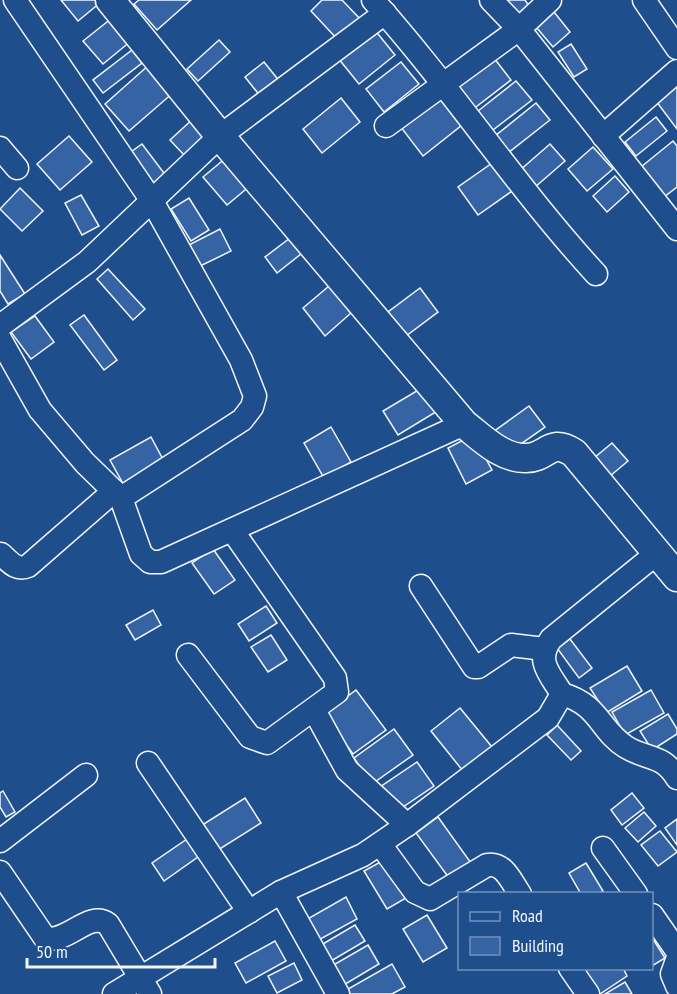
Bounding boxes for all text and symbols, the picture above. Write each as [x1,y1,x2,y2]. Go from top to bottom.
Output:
legend [458,892,653,970]
text: Road [512,904,543,927]
scale bar [27,931,214,969]
text: Building [512,934,564,957]
text: 50 m [36,940,68,963]

